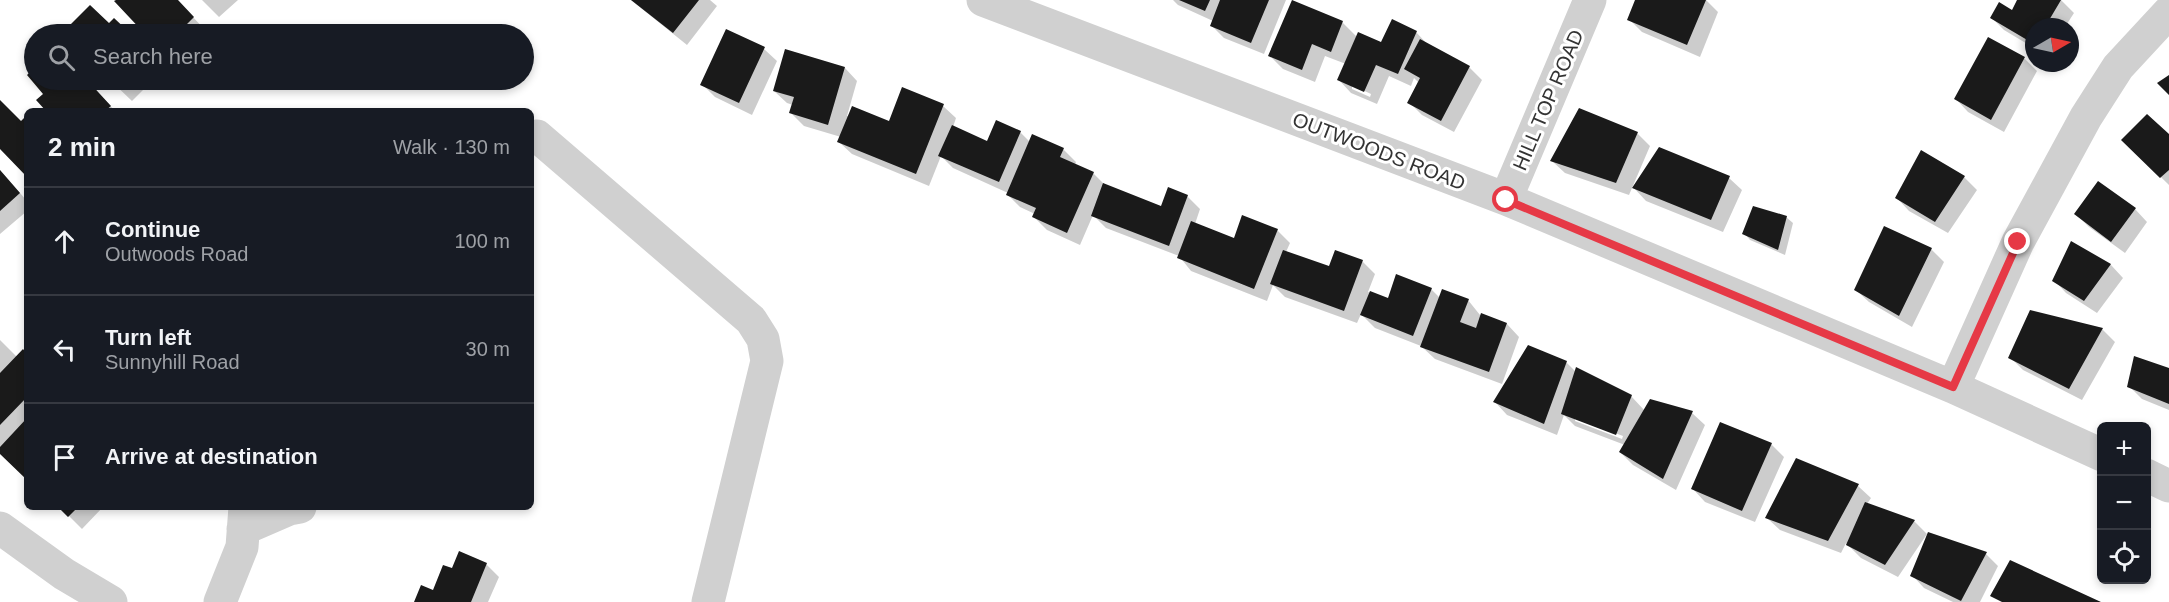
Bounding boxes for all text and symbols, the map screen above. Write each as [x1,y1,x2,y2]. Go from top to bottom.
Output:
north arrow [2025,18,2079,72]
search box [24,24,534,90]
street label: HILL TOP ROAD [1508,26,1588,174]
icon: search [45,41,78,74]
text: Search here [93,44,213,69]
street label: OUTWOODS ROAD [1289,108,1469,194]
text: 2 min [48,132,116,162]
text: Walk · 130 m [393,136,510,158]
route start [1492,186,1518,212]
text: Continue [105,217,200,242]
icon: ahead [48,225,81,258]
route end [2004,228,2030,254]
text: 100 m [454,230,510,252]
text: Outwoods Road [105,243,248,265]
text: Turn left [105,325,191,350]
icon: left [48,333,81,366]
text: 30 m [466,338,510,360]
text: Sunnyhill Road [105,351,240,373]
map controls [2097,422,2151,584]
button: + [2097,422,2151,476]
icon: arrive [48,441,81,474]
text: Arrive at destination [105,444,318,469]
button: − [2097,476,2151,530]
button: locate [2097,530,2151,584]

